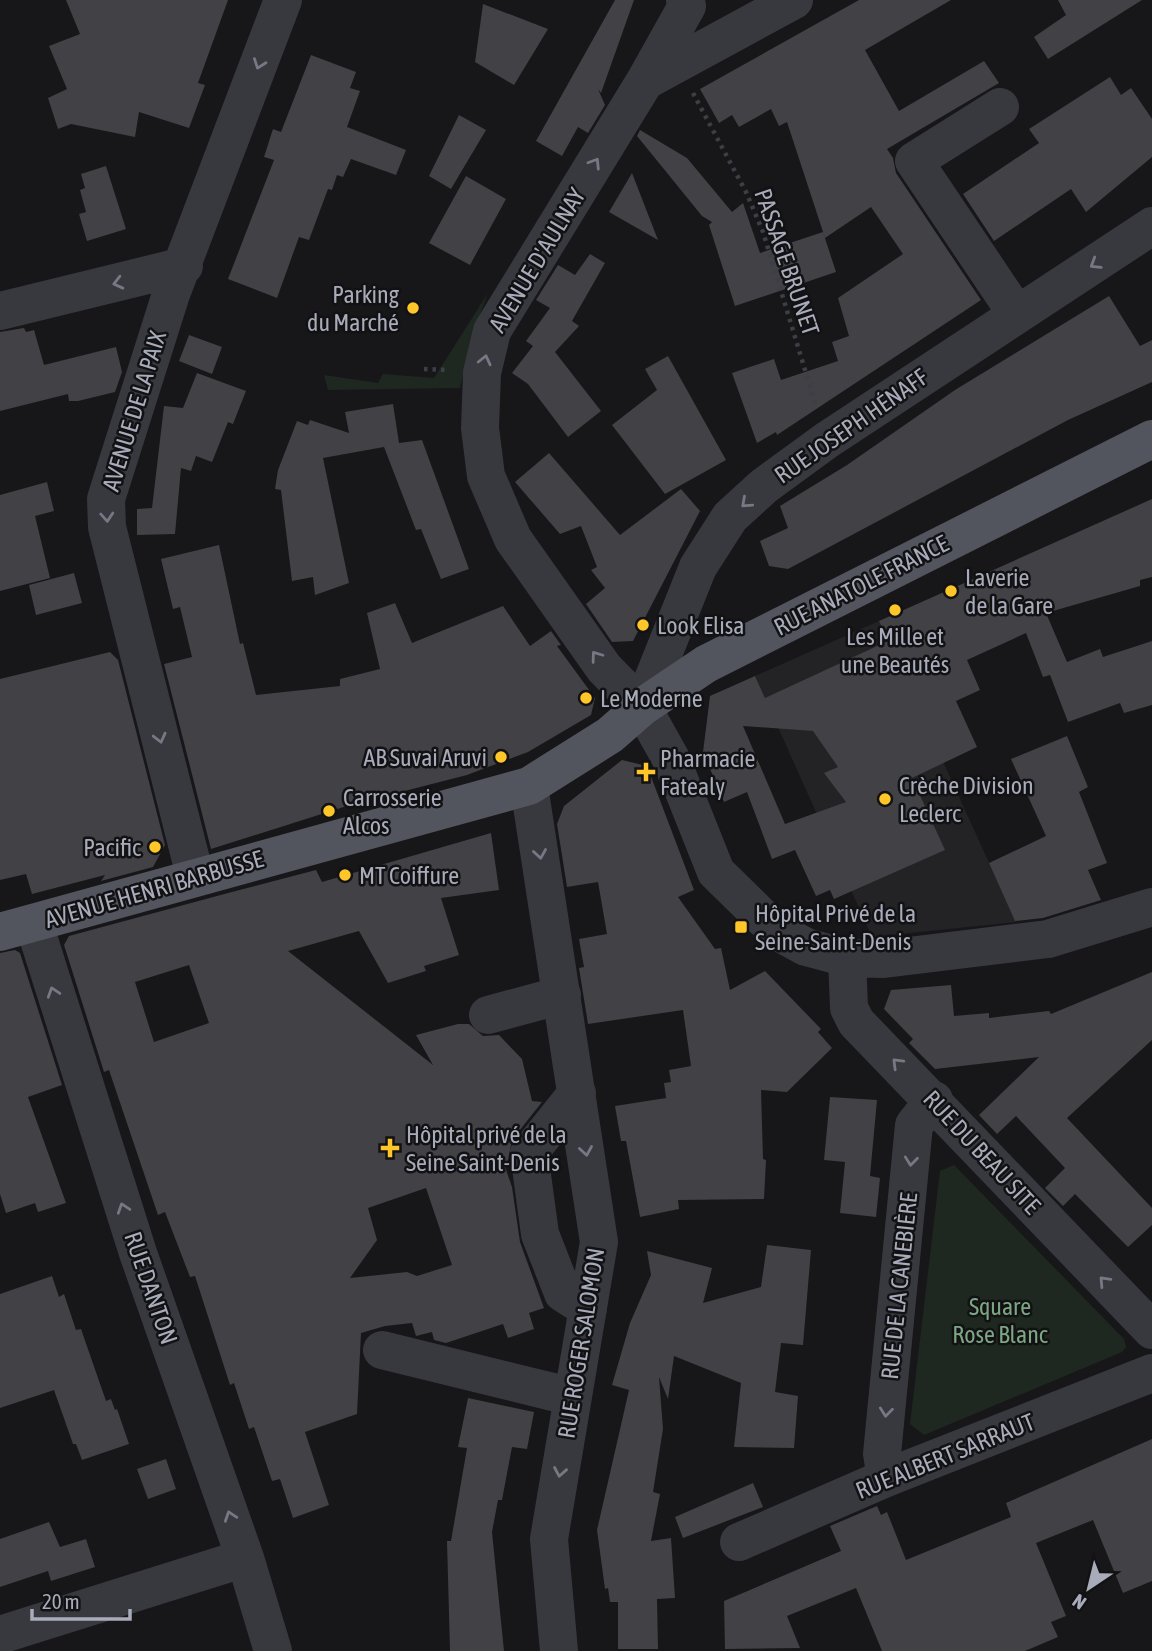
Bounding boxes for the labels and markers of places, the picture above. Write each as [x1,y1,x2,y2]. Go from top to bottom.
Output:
place label: Parking du Marché [307,281,400,336]
marker: Parking du Marché [405,300,421,316]
place label: Laverie de la Gare [965,564,1053,619]
marker: Laverie de la Gare [943,583,959,599]
marker: Les Mille et une Beautés [887,602,903,618]
place label: Look Elisa [657,612,744,639]
marker: Look Elisa [635,617,651,633]
place label: Les Mille et une Beautés [841,623,949,678]
place label: Le Moderne [600,685,703,712]
marker: Le Moderne [578,690,594,706]
place label: AB Suvai Aruvi [363,744,487,771]
place label: Pharmacie Fatealy [660,745,755,800]
marker: AB Suvai Aruvi [493,749,509,765]
marker: Pharmacie Fatealy [638,764,654,780]
place label: Crèche Division Leclerc [899,772,1034,827]
place label: Carrosserie Alcos [343,784,442,839]
marker: Crèche Division Leclerc [877,791,893,807]
marker: Carrosserie Alcos [321,803,337,819]
place label: Pacific [83,834,141,861]
marker: Pacific [147,839,163,855]
place label: MT Coiffure [359,862,459,889]
marker: MT Coiffure [337,867,353,883]
place label: Hôpital Privé de la Seine-Saint-Denis [755,900,916,955]
marker: Hôpital Privé de la Seine-Saint-Denis [733,919,749,935]
place label: Hôpital privé de la Seine Saint-Denis [406,1121,567,1176]
marker: Hôpital privé de la Seine Saint-Denis [380,1138,400,1158]

